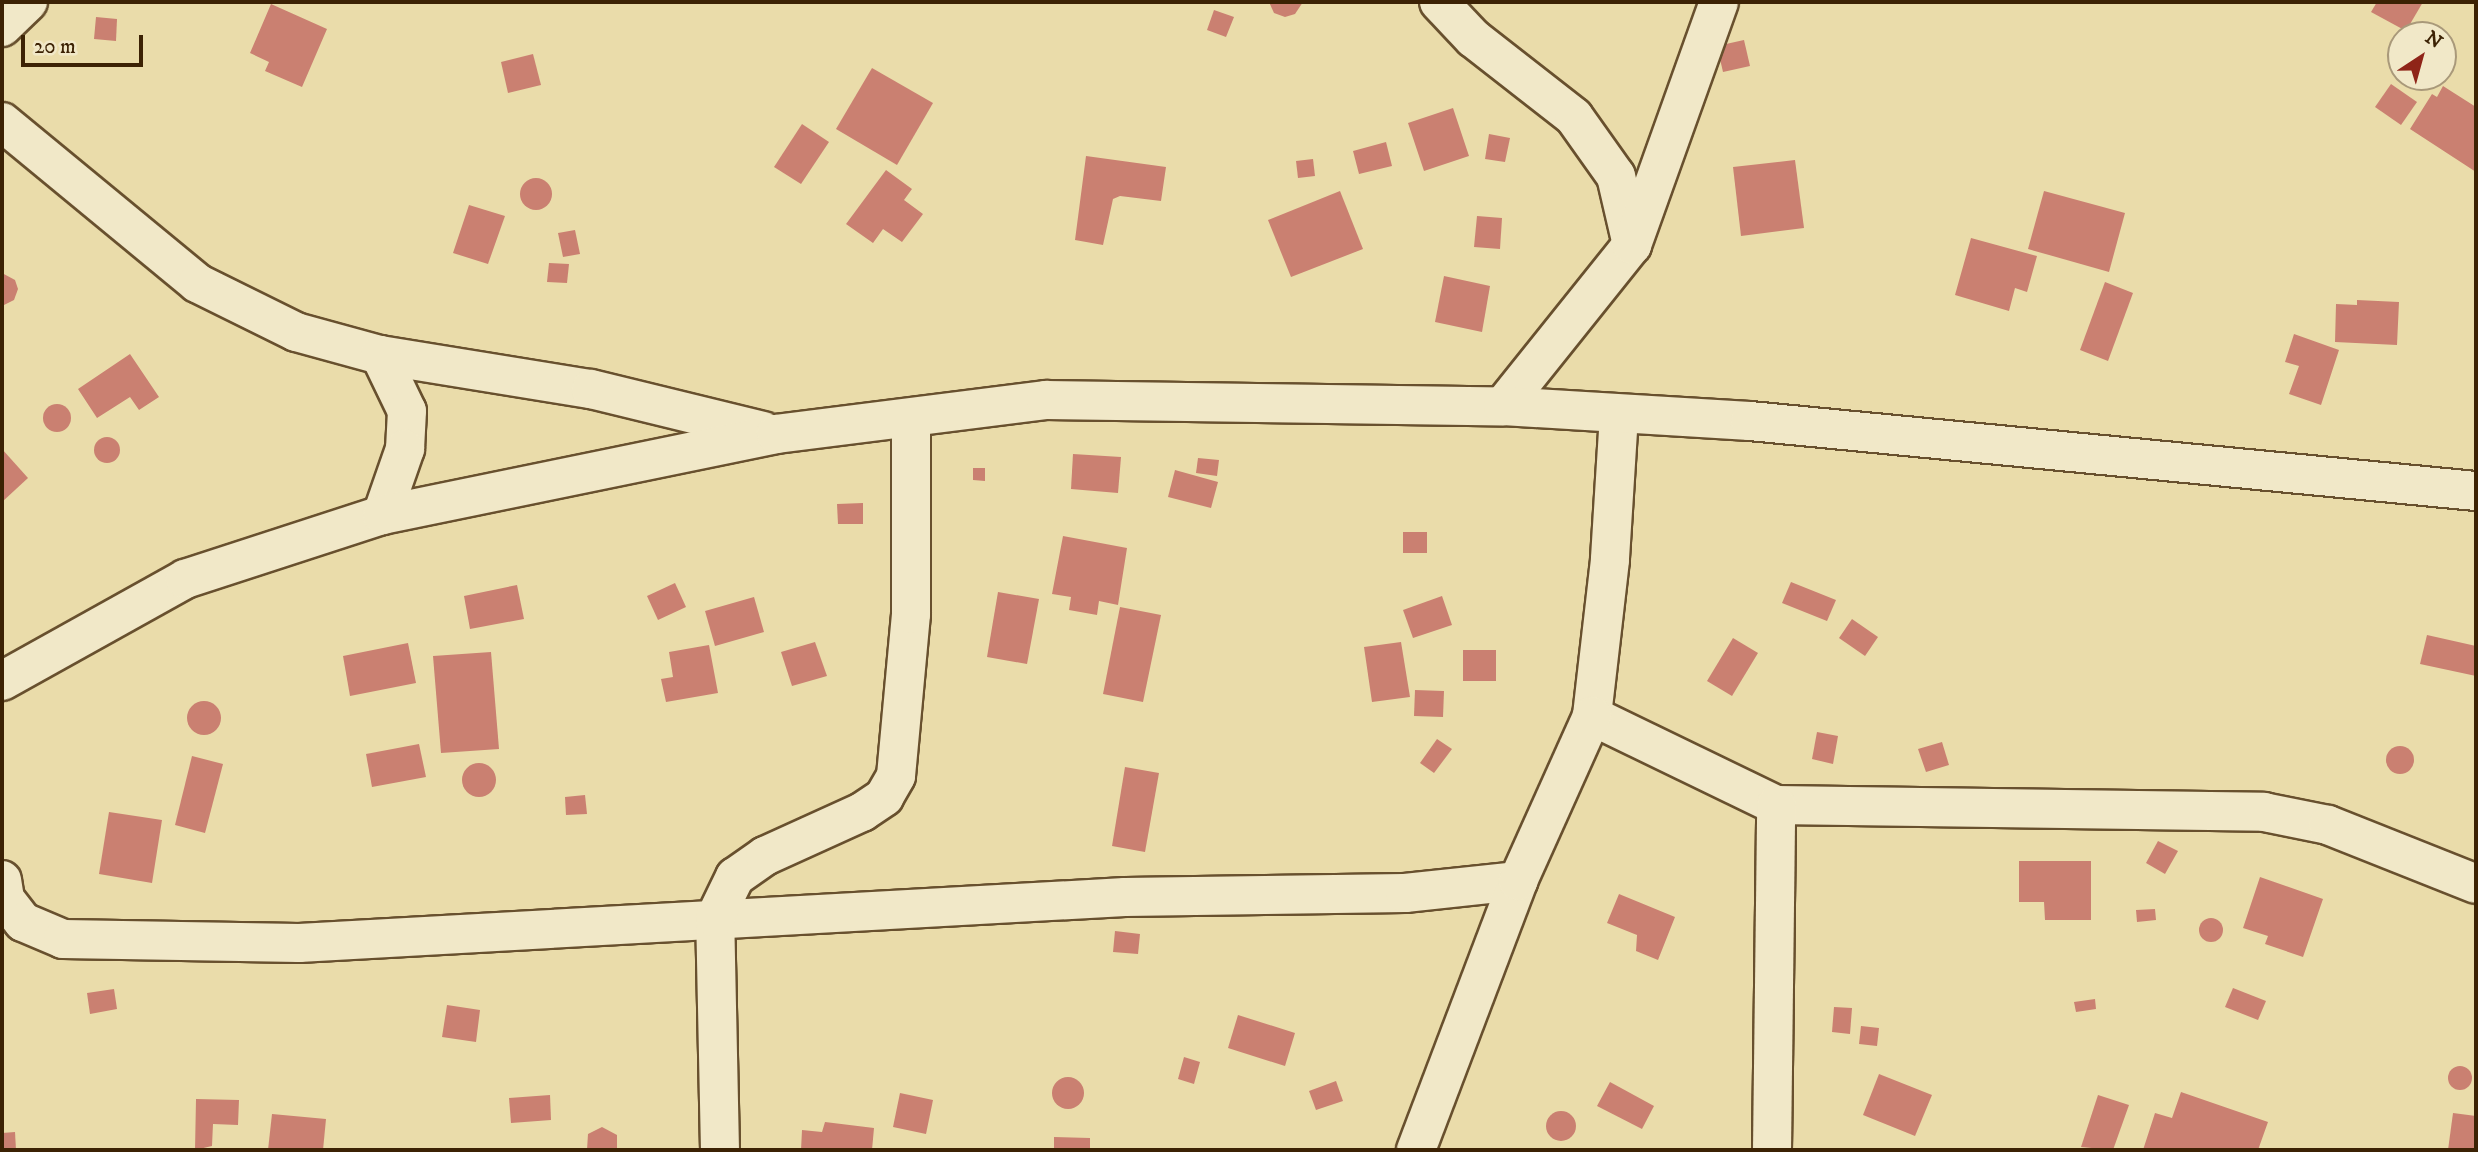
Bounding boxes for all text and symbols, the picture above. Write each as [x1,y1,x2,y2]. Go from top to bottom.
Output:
scale bar [24,21,147,65]
north arrow [2387,21,2457,91]
text: N [2420,26,2447,54]
text: 20 m [34,34,76,60]

